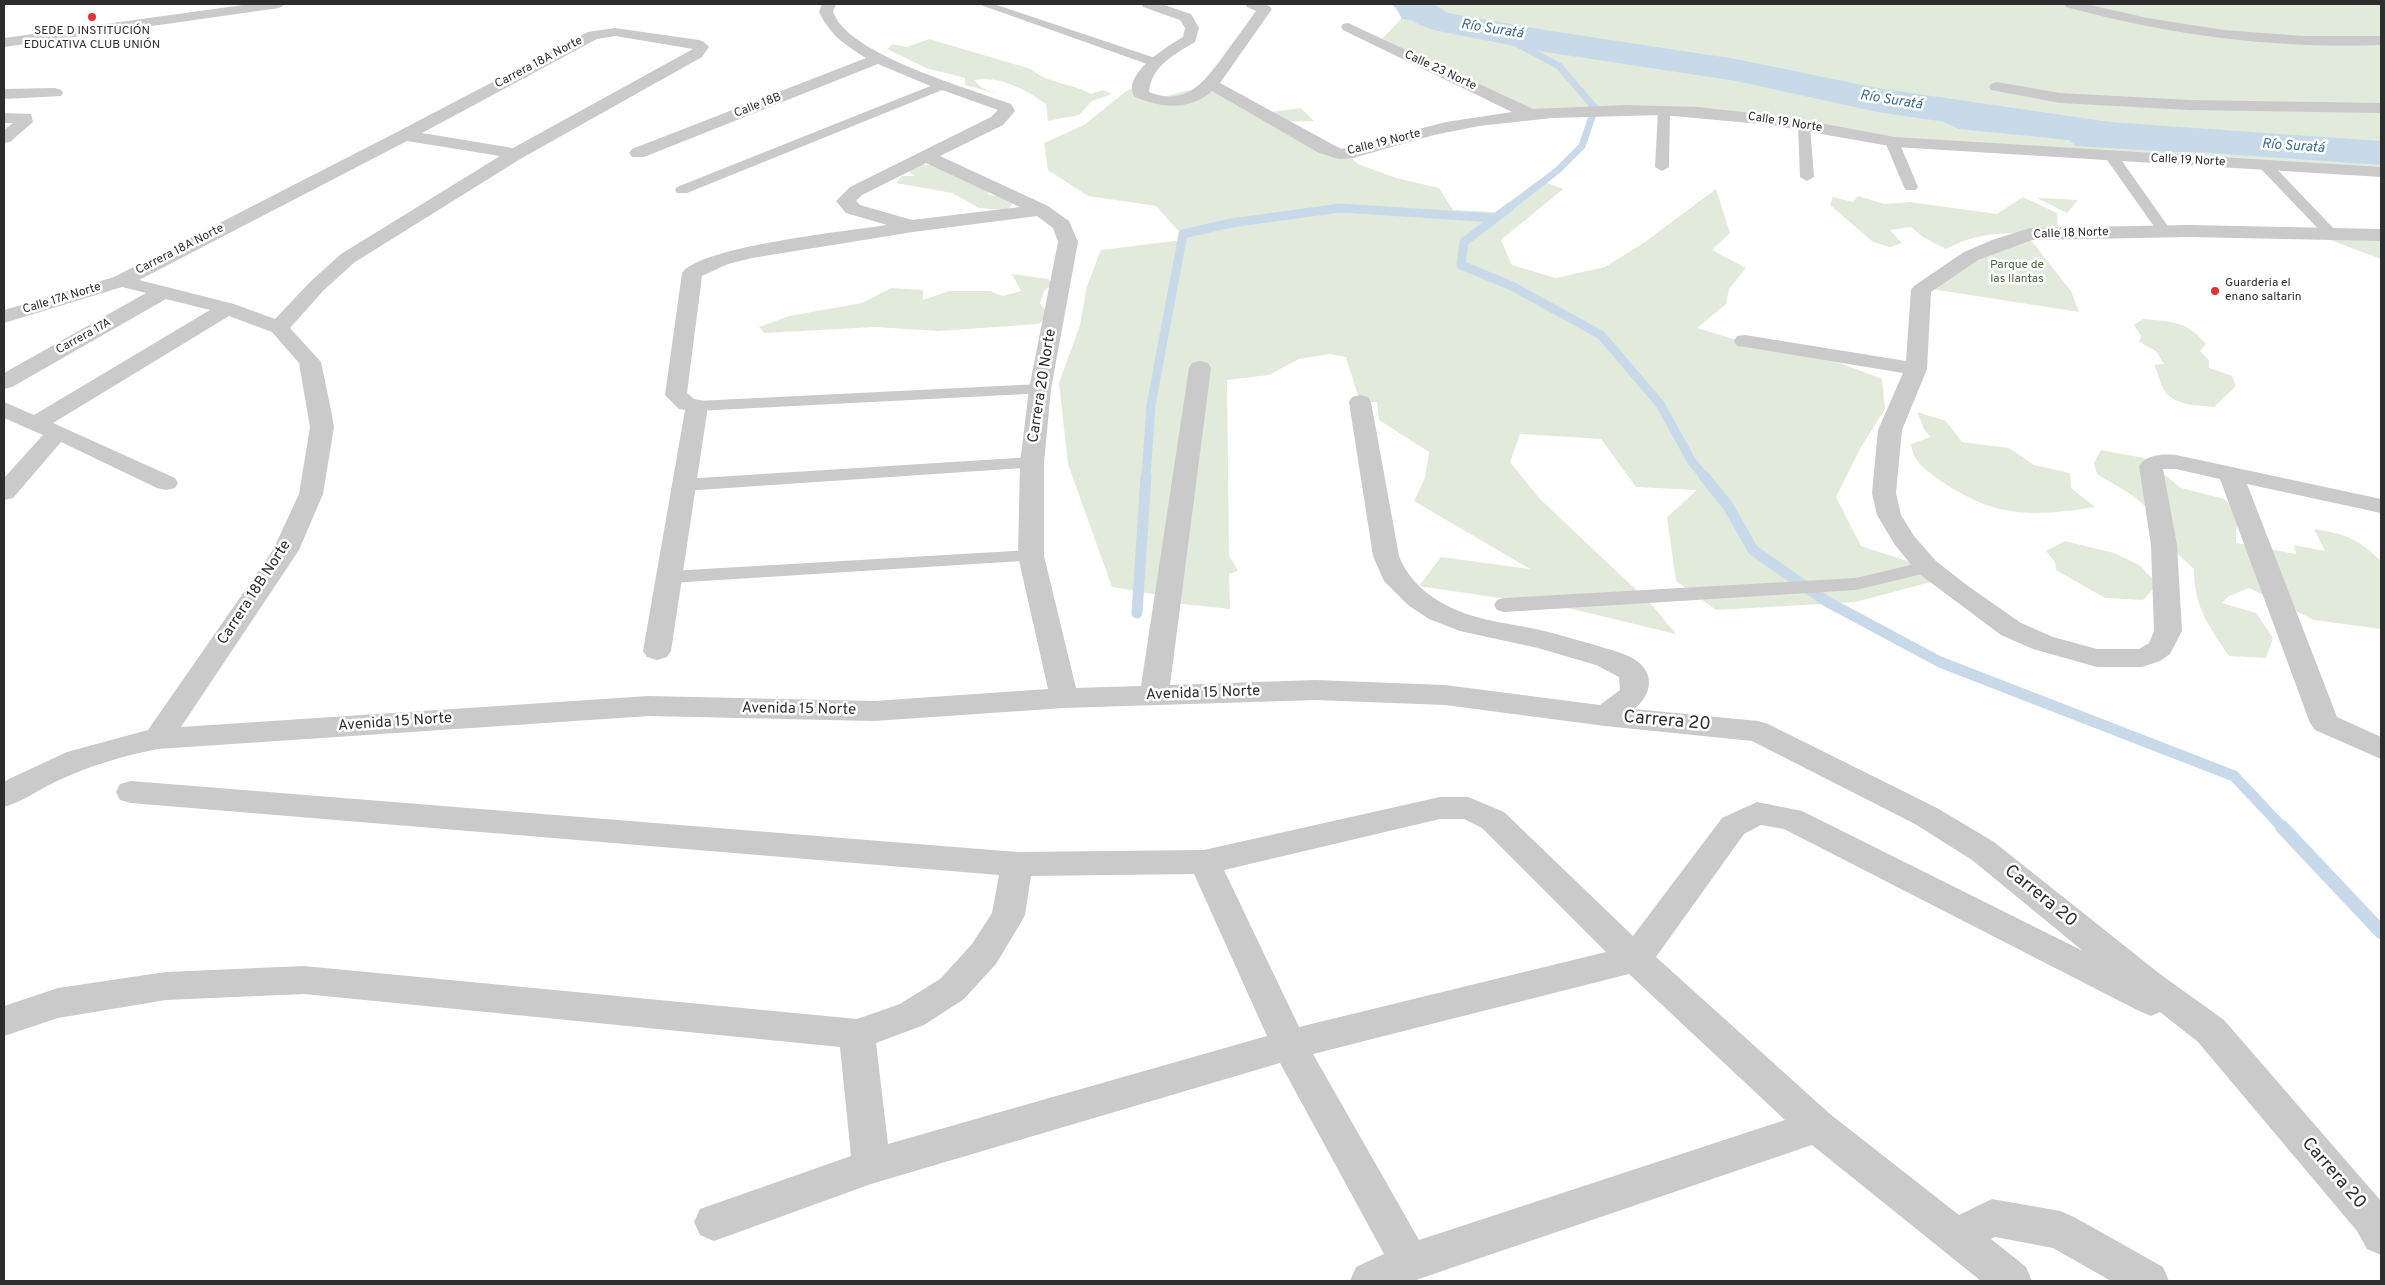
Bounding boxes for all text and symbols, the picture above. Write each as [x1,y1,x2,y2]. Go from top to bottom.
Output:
marker: SEDE D INSTITUCIÓN EDUCATIVA CLUB UNIÓN [86,11,98,23]
water label: Río Suratá [1460,17,1524,43]
place label: SEDE D INSTITUCIÓN EDUCATIVA CLUB UNIÓN [24,25,160,53]
street label: Carrera 18A Norte [493,34,585,92]
street label: Calle 23 Norte [1402,48,1478,94]
water label: Río Suratá [1859,88,1923,114]
street label: Calle 18B [732,90,784,122]
street label: Calle 19 Norte [1747,110,1823,136]
street label: Calle 19 Norte [1346,127,1422,159]
water label: Río Suratá [2261,136,2325,158]
street label: Calle 19 Norte [2150,152,2226,170]
street label: Carrera 18A Norte [134,222,226,278]
street label: Calle 18 Norte [2033,225,2109,243]
park label: Parque de las llantas [1990,259,2044,287]
place label: Guarderia el enano saltarin [2225,277,2302,305]
street label: Calle 17A Norte [21,280,103,318]
marker: Guarderia el enano saltarin [2209,285,2221,297]
street label: Carrera 17A [54,316,114,358]
street label: Carrera 20 Norte [1025,328,1061,444]
street label: Carrera 18B Norte [215,537,295,649]
street label: Avenida 15 Norte [1146,683,1260,705]
street label: Avenida 15 Norte [742,700,856,720]
street label: Carrera 20 [1622,707,1712,737]
street label: Avenida 15 Norte [337,710,453,736]
street label: Carrera 20 [1999,861,2081,933]
street label: Carrera 20 [2296,1134,2370,1214]

